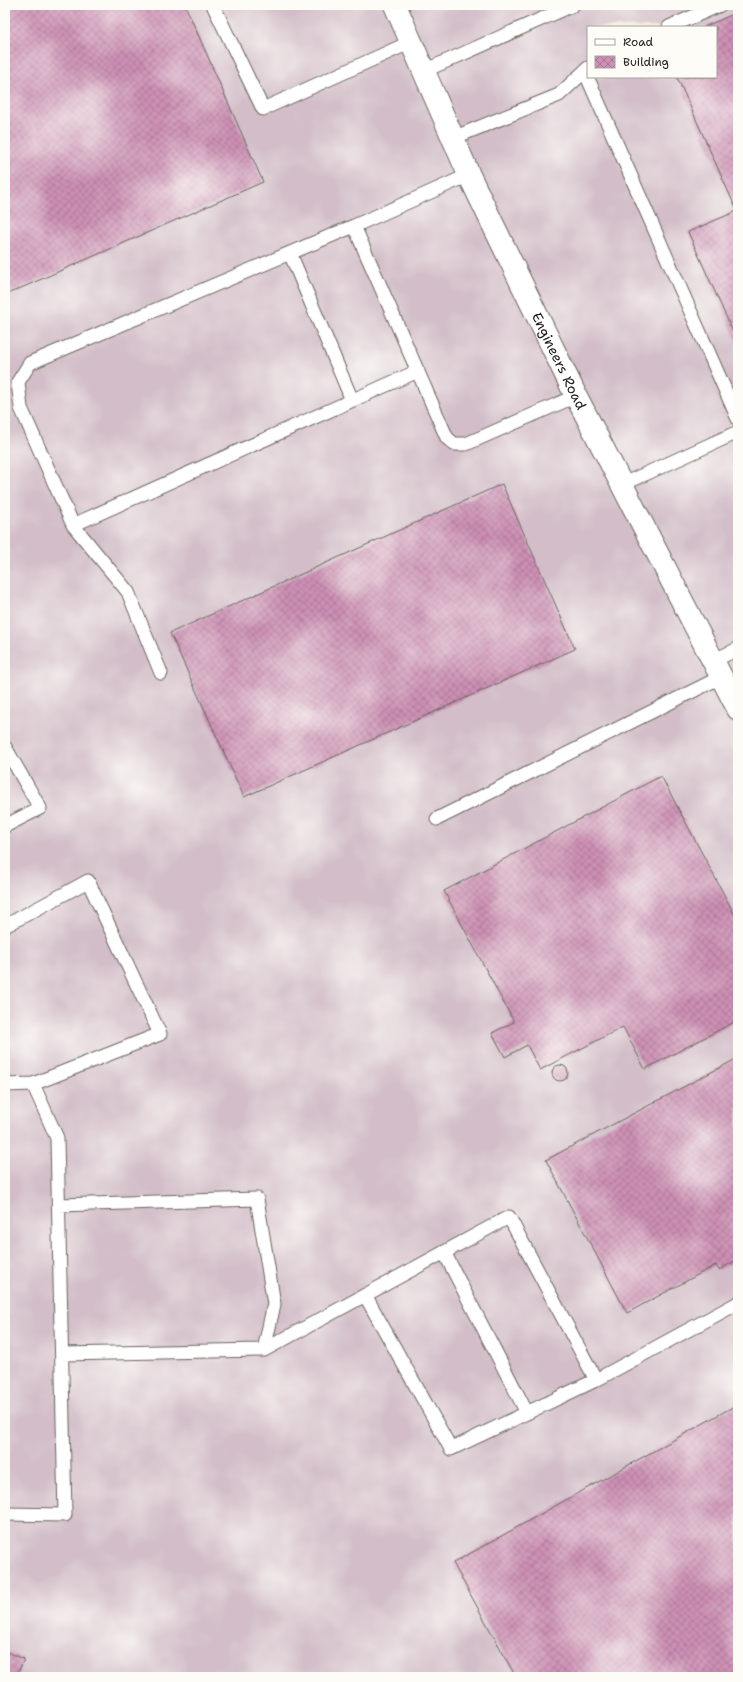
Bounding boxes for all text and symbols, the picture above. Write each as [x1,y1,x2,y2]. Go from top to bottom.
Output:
legend [587,26,717,78]
text: Road [623,34,654,50]
text: Building [623,54,669,70]
street label: Engineers Road [528,309,591,413]

